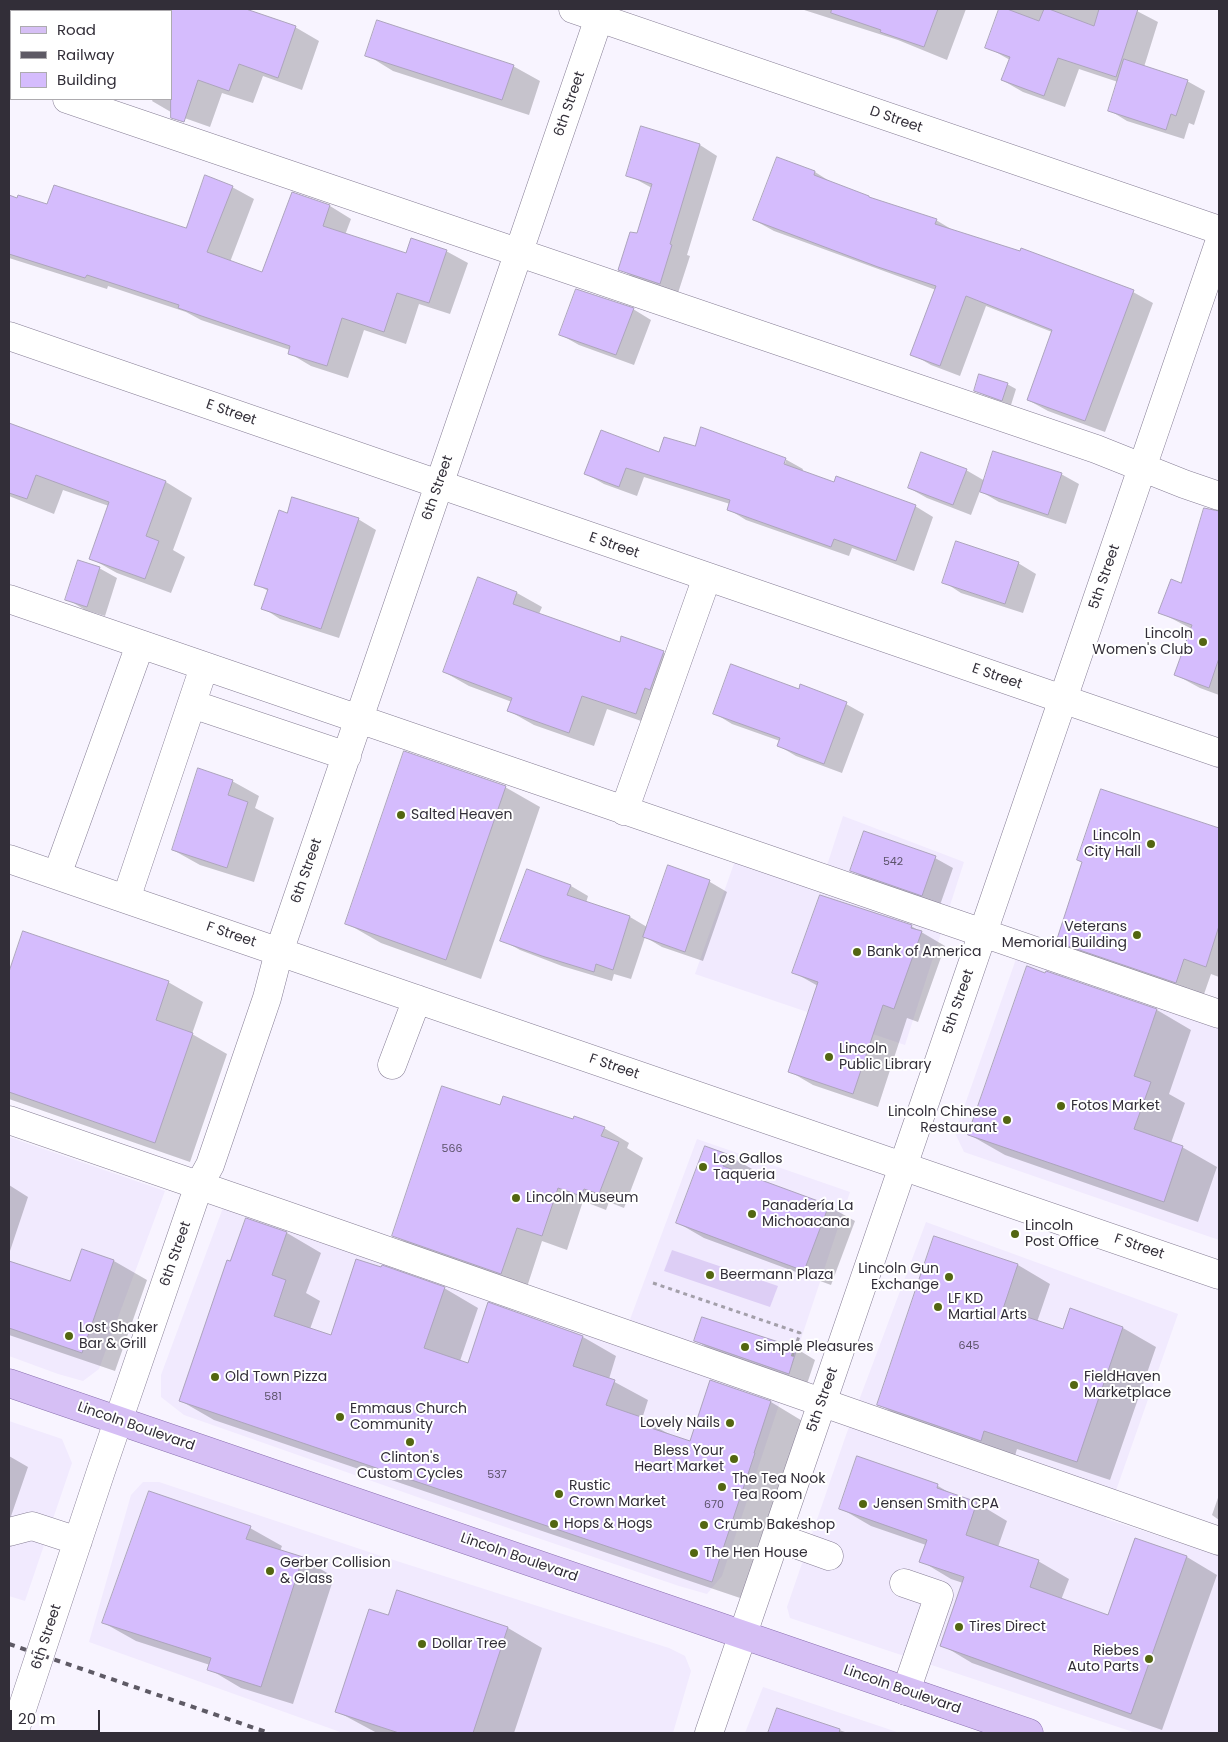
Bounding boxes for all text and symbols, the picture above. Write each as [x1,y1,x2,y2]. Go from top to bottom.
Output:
legend [10,10,172,100]
text: Road [57,19,96,40]
text: Railway [57,44,115,65]
text: Building [57,69,117,90]
street label: 6th Street [551,69,589,139]
street label: D Street [867,103,925,137]
street label: E Street [204,397,258,429]
street label: 6th Street [419,453,457,523]
street label: E Street [587,530,641,562]
street label: 5th Street [1086,542,1124,612]
place label: Lincoln Women's Club [1092,626,1193,658]
marker: Lincoln Women's Club [1197,636,1209,648]
street label: E Street [970,661,1024,693]
place label: Salted Heaven [411,807,512,823]
marker: Salted Heaven [395,809,407,821]
place label: Lincoln City Hall [1084,828,1141,860]
street label: 6th Street [288,836,326,906]
marker: Lincoln City Hall [1145,838,1157,850]
house number: 542 [883,855,903,869]
street label: F Street [204,919,258,951]
place label: Veterans Memorial Building [1002,919,1127,952]
marker: Veterans Memorial Building [1131,929,1143,941]
place label: Bank of America [867,944,981,960]
marker: Bank of America [851,946,863,958]
street label: 5th Street [940,967,978,1037]
place label: Lincoln Public Library [839,1041,931,1074]
street label: F Street [587,1051,641,1083]
marker: Lincoln Public Library [823,1051,835,1063]
place label: Fotos Market [1071,1098,1160,1114]
marker: Fotos Market [1055,1100,1067,1112]
place label: Lincoln Chinese Restaurant [888,1104,997,1136]
marker: Lincoln Chinese Restaurant [1001,1114,1013,1126]
house number: 566 [442,1142,462,1156]
place label: Los Gallos Taqueria [713,1151,783,1184]
marker: Los Gallos Taqueria [697,1161,709,1173]
place label: Lincoln Museum [526,1190,638,1206]
marker: Lincoln Museum [510,1192,522,1204]
place label: Panadería La Michoacana [762,1198,854,1230]
marker: Panadería La Michoacana [746,1208,758,1220]
place label: Lincoln Post Office [1025,1218,1099,1250]
street label: 6th Street [157,1219,195,1289]
marker: Lincoln Post Office [1009,1228,1021,1240]
street label: F Street [1112,1231,1166,1263]
place label: Lincoln Gun Exchange [858,1261,939,1294]
place label: Beermann Plaza [720,1267,834,1283]
marker: Beermann Plaza [704,1269,716,1281]
marker: Lincoln Gun Exchange [943,1271,955,1283]
place label: LF KD Martial Arts [948,1291,1027,1324]
marker: LF KD Martial Arts [932,1301,944,1313]
place label: Lost Shaker Bar & Grill [79,1320,158,1352]
marker: Lost Shaker Bar & Grill [63,1330,75,1342]
place label: Simple Pleasures [755,1339,874,1355]
house number: 645 [959,1339,979,1353]
marker: Simple Pleasures [739,1341,751,1353]
street label: 5th Street [804,1365,842,1435]
place label: Old Town Pizza [225,1369,327,1385]
place label: FieldHaven Marketplace [1084,1369,1171,1401]
marker: Old Town Pizza [209,1371,221,1383]
marker: FieldHaven Marketplace [1068,1379,1080,1391]
house number: 581 [264,1390,282,1404]
street label: Lincoln Boulevard [75,1399,197,1455]
place label: Emmaus Church Community [350,1401,467,1434]
marker: Emmaus Church Community [334,1411,346,1423]
place label: Lovely Nails [640,1415,720,1431]
marker: Lovely Nails [724,1417,736,1429]
marker: Clinton's Custom Cycles [404,1436,416,1448]
place label: Bless Your Heart Market [634,1443,724,1475]
place label: Clinton's Custom Cycles [357,1450,463,1482]
marker: Bless Your Heart Market [728,1453,740,1465]
house number: 537 [487,1468,507,1482]
place label: The Tea Nook Tea Room [732,1471,825,1504]
place label: Rustic Crown Market [569,1478,666,1510]
marker: The Tea Nook Tea Room [716,1481,728,1493]
marker: Rustic Crown Market [553,1488,565,1500]
place label: Jensen Smith CPA [873,1496,999,1512]
house number: 670 [704,1498,724,1512]
marker: Jensen Smith CPA [857,1498,869,1510]
place label: Hops & Hogs [564,1516,653,1532]
place label: Crumb Bakeshop [714,1517,835,1533]
marker: Hops & Hogs [548,1518,560,1530]
marker: Crumb Bakeshop [698,1519,710,1531]
street label: Lincoln Boulevard [458,1530,580,1586]
place label: The Hen House [704,1545,808,1561]
marker: The Hen House [688,1547,700,1559]
place label: Gerber Collision & Glass [280,1555,391,1588]
marker: Gerber Collision & Glass [264,1565,276,1577]
street label: 6th Street [29,1602,65,1672]
place label: Tires Direct [969,1619,1046,1635]
marker: Tires Direct [953,1621,965,1633]
place label: Dollar Tree [432,1636,506,1652]
marker: Dollar Tree [416,1638,428,1650]
place label: Riebes Auto Parts [1068,1643,1139,1675]
marker: Riebes Auto Parts [1143,1653,1155,1665]
street label: Lincoln Boulevard [841,1662,963,1718]
scale bar [12,1700,102,1732]
text: 20 m [18,1708,56,1729]

